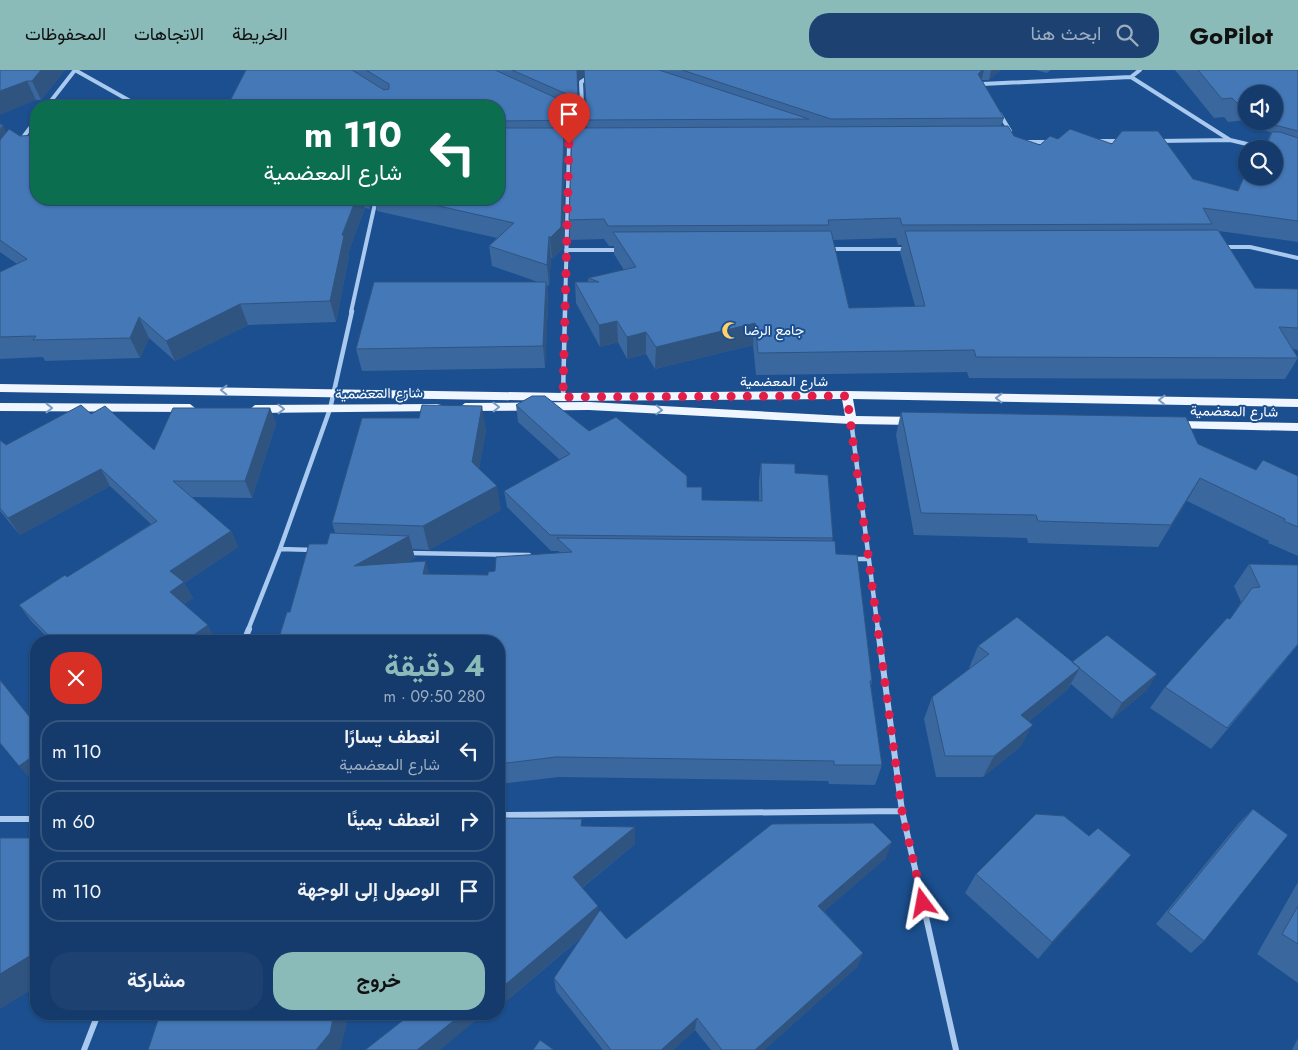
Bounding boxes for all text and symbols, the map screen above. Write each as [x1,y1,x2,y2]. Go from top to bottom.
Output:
search box [809,13,1159,58]
text: GoPilot [1189,18,1273,53]
text: ابحث هنا [1031,20,1101,47]
text: المحفوظات [25,21,106,47]
text: الاتجاهات [134,21,204,47]
text: الخريطة [232,21,288,47]
icon: search [1113,21,1141,49]
map controls [1238,85,1283,185]
button: sound [1238,85,1283,130]
pin [548,93,590,144]
icon: arrive [555,100,583,128]
text: 110 m [304,110,402,160]
icon: left [420,120,485,185]
button: search [1238,140,1283,185]
text: شارع المعضمية [264,156,402,188]
mosque icon: جامع الرضا [720,320,740,340]
place label: جامع الرضا [744,320,804,341]
street label: شارع المعضمية [740,371,828,392]
street label: شارع المعضمية [335,382,423,405]
one-way arrow [220,385,228,396]
one-way arrow [995,393,1003,403]
one-way arrow [1158,395,1166,406]
street label: شارع المعضمية [1190,400,1278,423]
one-way arrow [45,402,53,413]
one-way arrow [492,402,500,412]
one-way arrow [278,404,285,414]
one-way arrow [655,404,663,415]
text: 4 دقيقة [384,644,485,687]
button: close [50,652,102,704]
text: 280 m · 09:50 [384,685,485,708]
text: انعطف يسارًا [344,723,440,750]
icon: left [455,737,483,765]
text: 110 m [52,738,101,765]
text: شارع المعضمية [339,753,440,776]
text: انعطف يمينًا [347,806,440,833]
icon: right [455,807,483,835]
text: 60 m [52,808,95,835]
text: الوصول إلى الوجهة [297,876,440,903]
position arrow [896,876,948,928]
icon: arrive [455,877,483,905]
text: 110 m [52,878,101,905]
button: مشاركة [50,952,263,1010]
button: خروج [273,952,485,1010]

